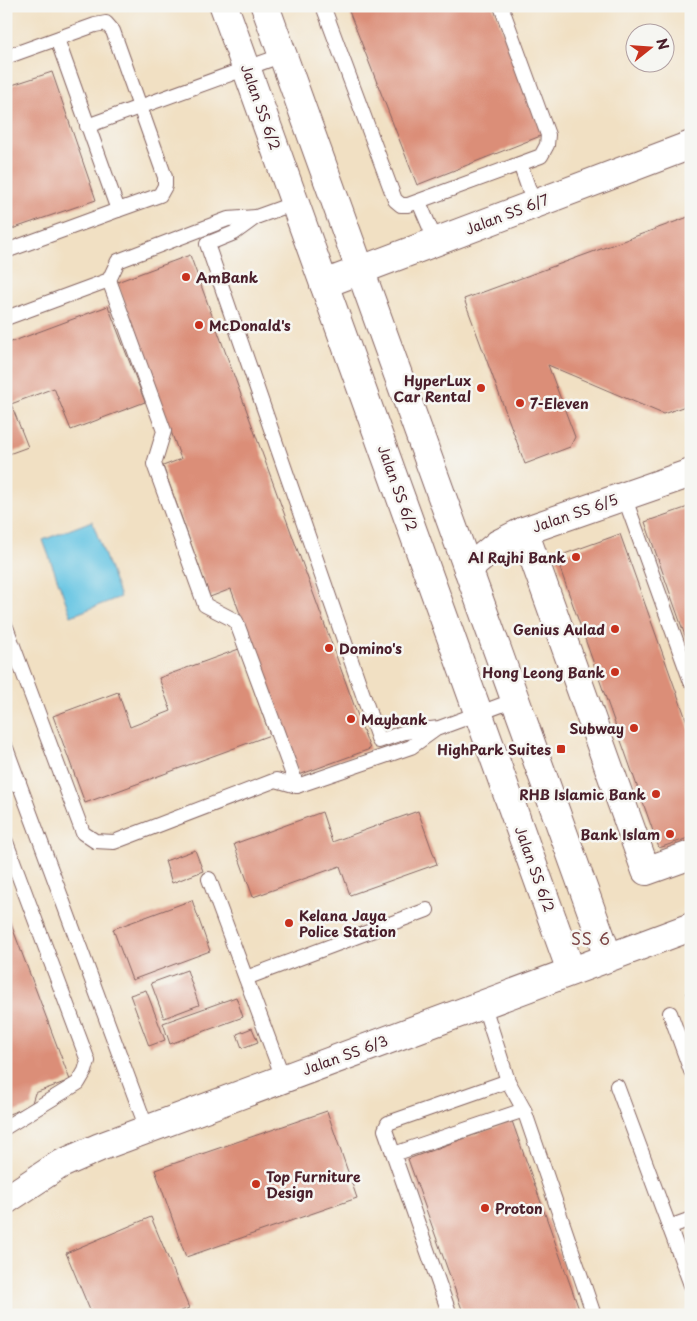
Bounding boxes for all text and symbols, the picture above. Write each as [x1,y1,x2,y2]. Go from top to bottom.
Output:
north arrow [624,22,674,72]
text: N [651,36,675,52]
street label: Jalan SS 6/2 [236,61,286,153]
street label: Jalan SS 6/7 [462,188,552,240]
place label: AmBank [196,267,259,288]
marker: AmBank [180,271,192,283]
place label: McDonald's [209,315,291,336]
marker: McDonald's [193,319,205,331]
place label: HyperLux Car Rental [394,370,471,407]
marker: HyperLux Car Rental [475,382,487,394]
place label: 7-Eleven [530,393,589,414]
marker: 7-Eleven [514,397,526,409]
street label: Jalan SS 6/2 [373,442,423,534]
street label: Jalan SS 6/5 [529,489,621,537]
place label: Al Rajhi Bank [468,547,567,568]
marker: Al Rajhi Bank [570,551,582,563]
place label: Genius Aulad [513,619,605,640]
marker: Genius Aulad [609,623,621,635]
place label: Domino's [339,638,402,659]
marker: Domino's [323,642,335,654]
place label: Hong Leong Bank [482,662,606,683]
marker: Hong Leong Bank [609,666,621,678]
place label: Maybank [361,709,428,730]
marker: Maybank [345,713,357,725]
place label: Subway [569,718,624,739]
marker: Subway [628,722,640,734]
place label: HighPark Suites [437,739,551,760]
marker: HighPark Suites [555,743,567,755]
place label: RHB Islamic Bank [519,784,647,805]
marker: RHB Islamic Bank [650,788,662,800]
street label: Jalan SS 6/2 [510,823,560,915]
place label: Bank Islam [580,824,660,845]
marker: Bank Islam [664,828,676,840]
place label: Kelana Jaya Police Station [299,905,396,942]
marker: Kelana Jaya Police Station [283,917,295,929]
district label: SS 6 [571,926,611,950]
street label: Jalan SS 6/3 [299,1030,391,1080]
place label: Top Furniture Design [266,1166,361,1203]
marker: Top Furniture Design [250,1178,262,1190]
place label: Proton [495,1198,543,1219]
marker: Proton [479,1202,491,1214]

